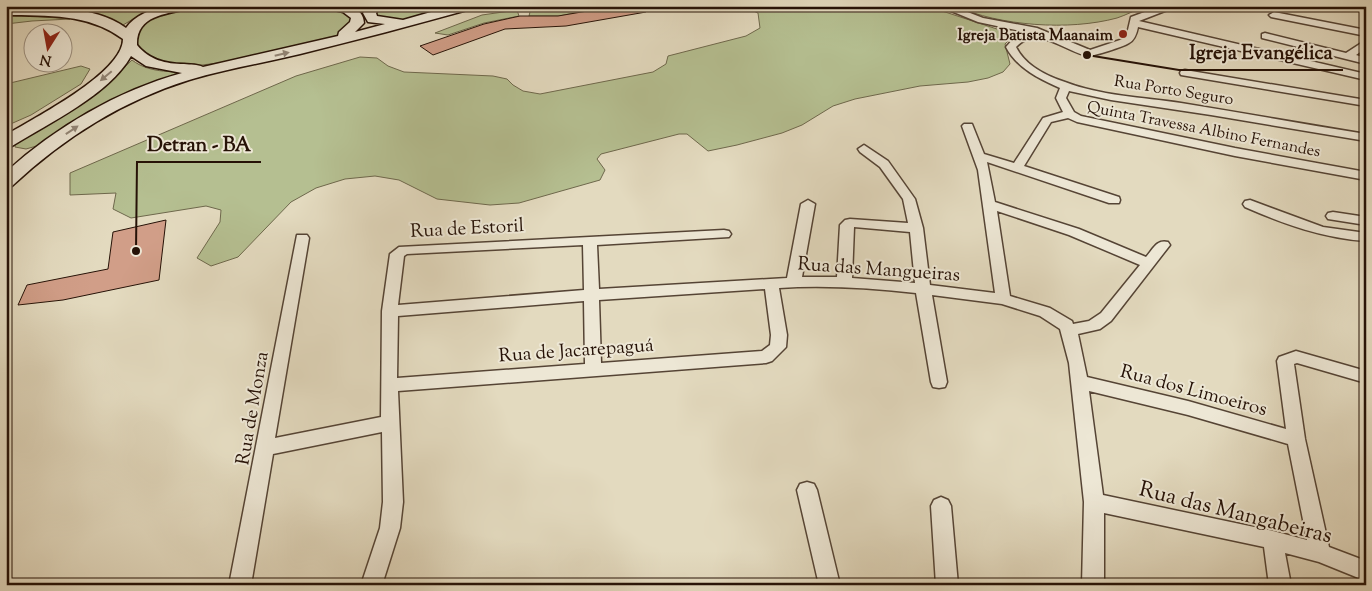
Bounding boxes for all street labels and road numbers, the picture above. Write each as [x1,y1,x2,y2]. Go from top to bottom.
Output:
street label: Rua Porto Seguro [1112,71,1235,112]
street label: Quinta Travessa Albino Fernandes [1085,96,1322,164]
street label: Rua de Estoril [410,213,525,246]
street label: Rua das Mangueiras [797,251,961,290]
street label: Rua de Jacarepaguá [498,333,655,370]
street label: Rua de Monza [230,349,277,467]
street label: Rua dos Limoeiros [1117,359,1270,424]
street label: Rua das Mangabeiras [1135,474,1335,553]

